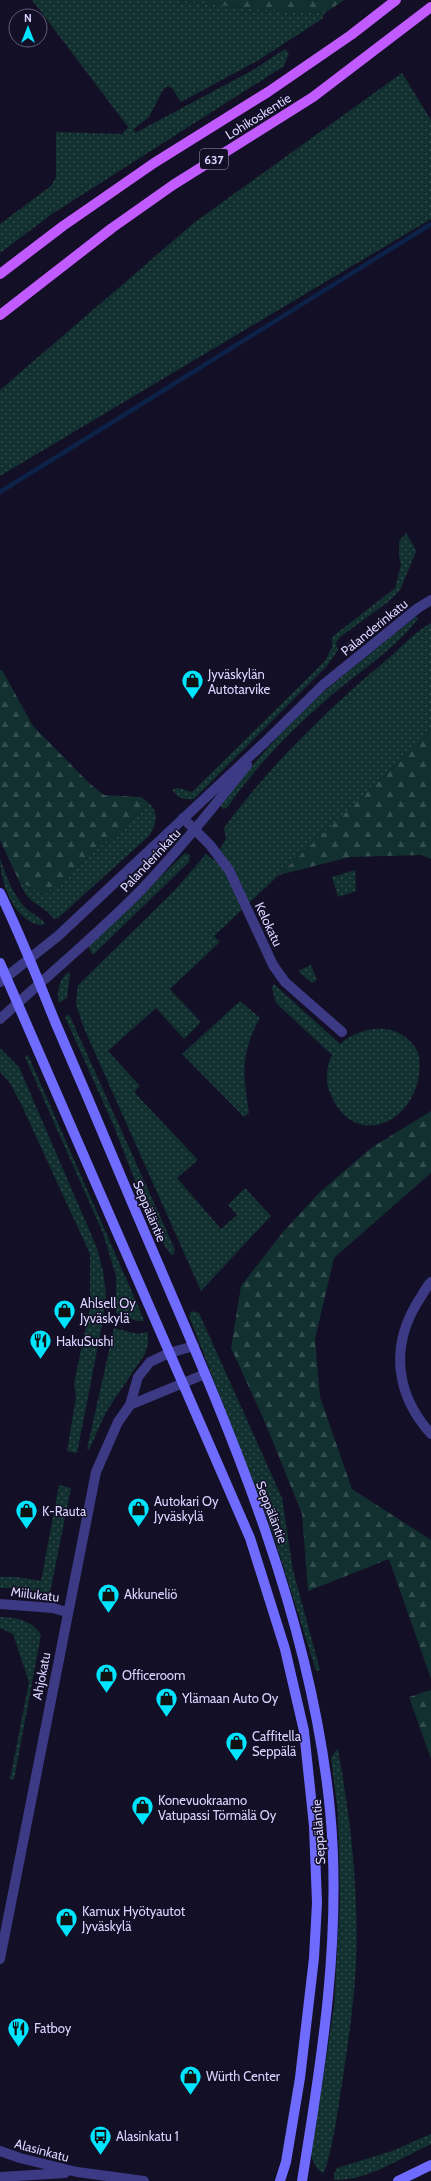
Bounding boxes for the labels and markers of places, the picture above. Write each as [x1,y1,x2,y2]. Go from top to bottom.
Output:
place label: Jyväskylän Autotarvike [207,666,270,697]
shop icon: Jyväskylän Autotarvike [180,668,206,701]
place label: Ahlsell Oy Jyväskylä [79,1295,136,1326]
shop icon: Ahlsell Oy Jyväskylä [51,1297,77,1330]
restaurant icon: HakuSushi [27,1328,53,1361]
place label: HakuSushi [56,1333,113,1349]
place label: Autokari Oy Jyväskylä [153,1493,219,1524]
shop icon: Autokari Oy Jyväskylä [126,1495,152,1528]
shop icon: K-Rauta [13,1498,39,1531]
place label: K-Rauta [42,1503,87,1519]
shop icon: Akkuneliö [95,1581,121,1614]
place label: Akkuneliö [124,1586,177,1602]
shop icon: Officeroom [93,1662,119,1695]
place label: Officeroom [122,1667,185,1683]
shop icon: Ylämaan Auto Oy [153,1685,179,1718]
place label: Ylämaan Auto Oy [181,1690,279,1706]
place label: Caffitella Seppälä [252,1728,302,1759]
shop icon: Caffitella Seppälä [224,1730,250,1763]
place label: Konevuokraamo Vatupassi Törmälä Oy [158,1792,277,1823]
shop icon: Konevuokraamo Vatupassi Törmälä Oy [130,1794,156,1827]
place label: Kamux Hyötyautot Jyväskylä [81,1903,186,1934]
shop icon: Kamux Hyötyautot Jyväskylä [54,1905,80,1938]
restaurant icon: Fatboy [6,2015,32,2048]
place label: Fatboy [34,2020,72,2036]
shop icon: Würth Center [177,2063,203,2096]
place label: Würth Center [206,2068,281,2084]
bus stop icon: Alasinkatu 1 [87,2123,113,2156]
place label: Alasinkatu 1 [116,2128,179,2144]

